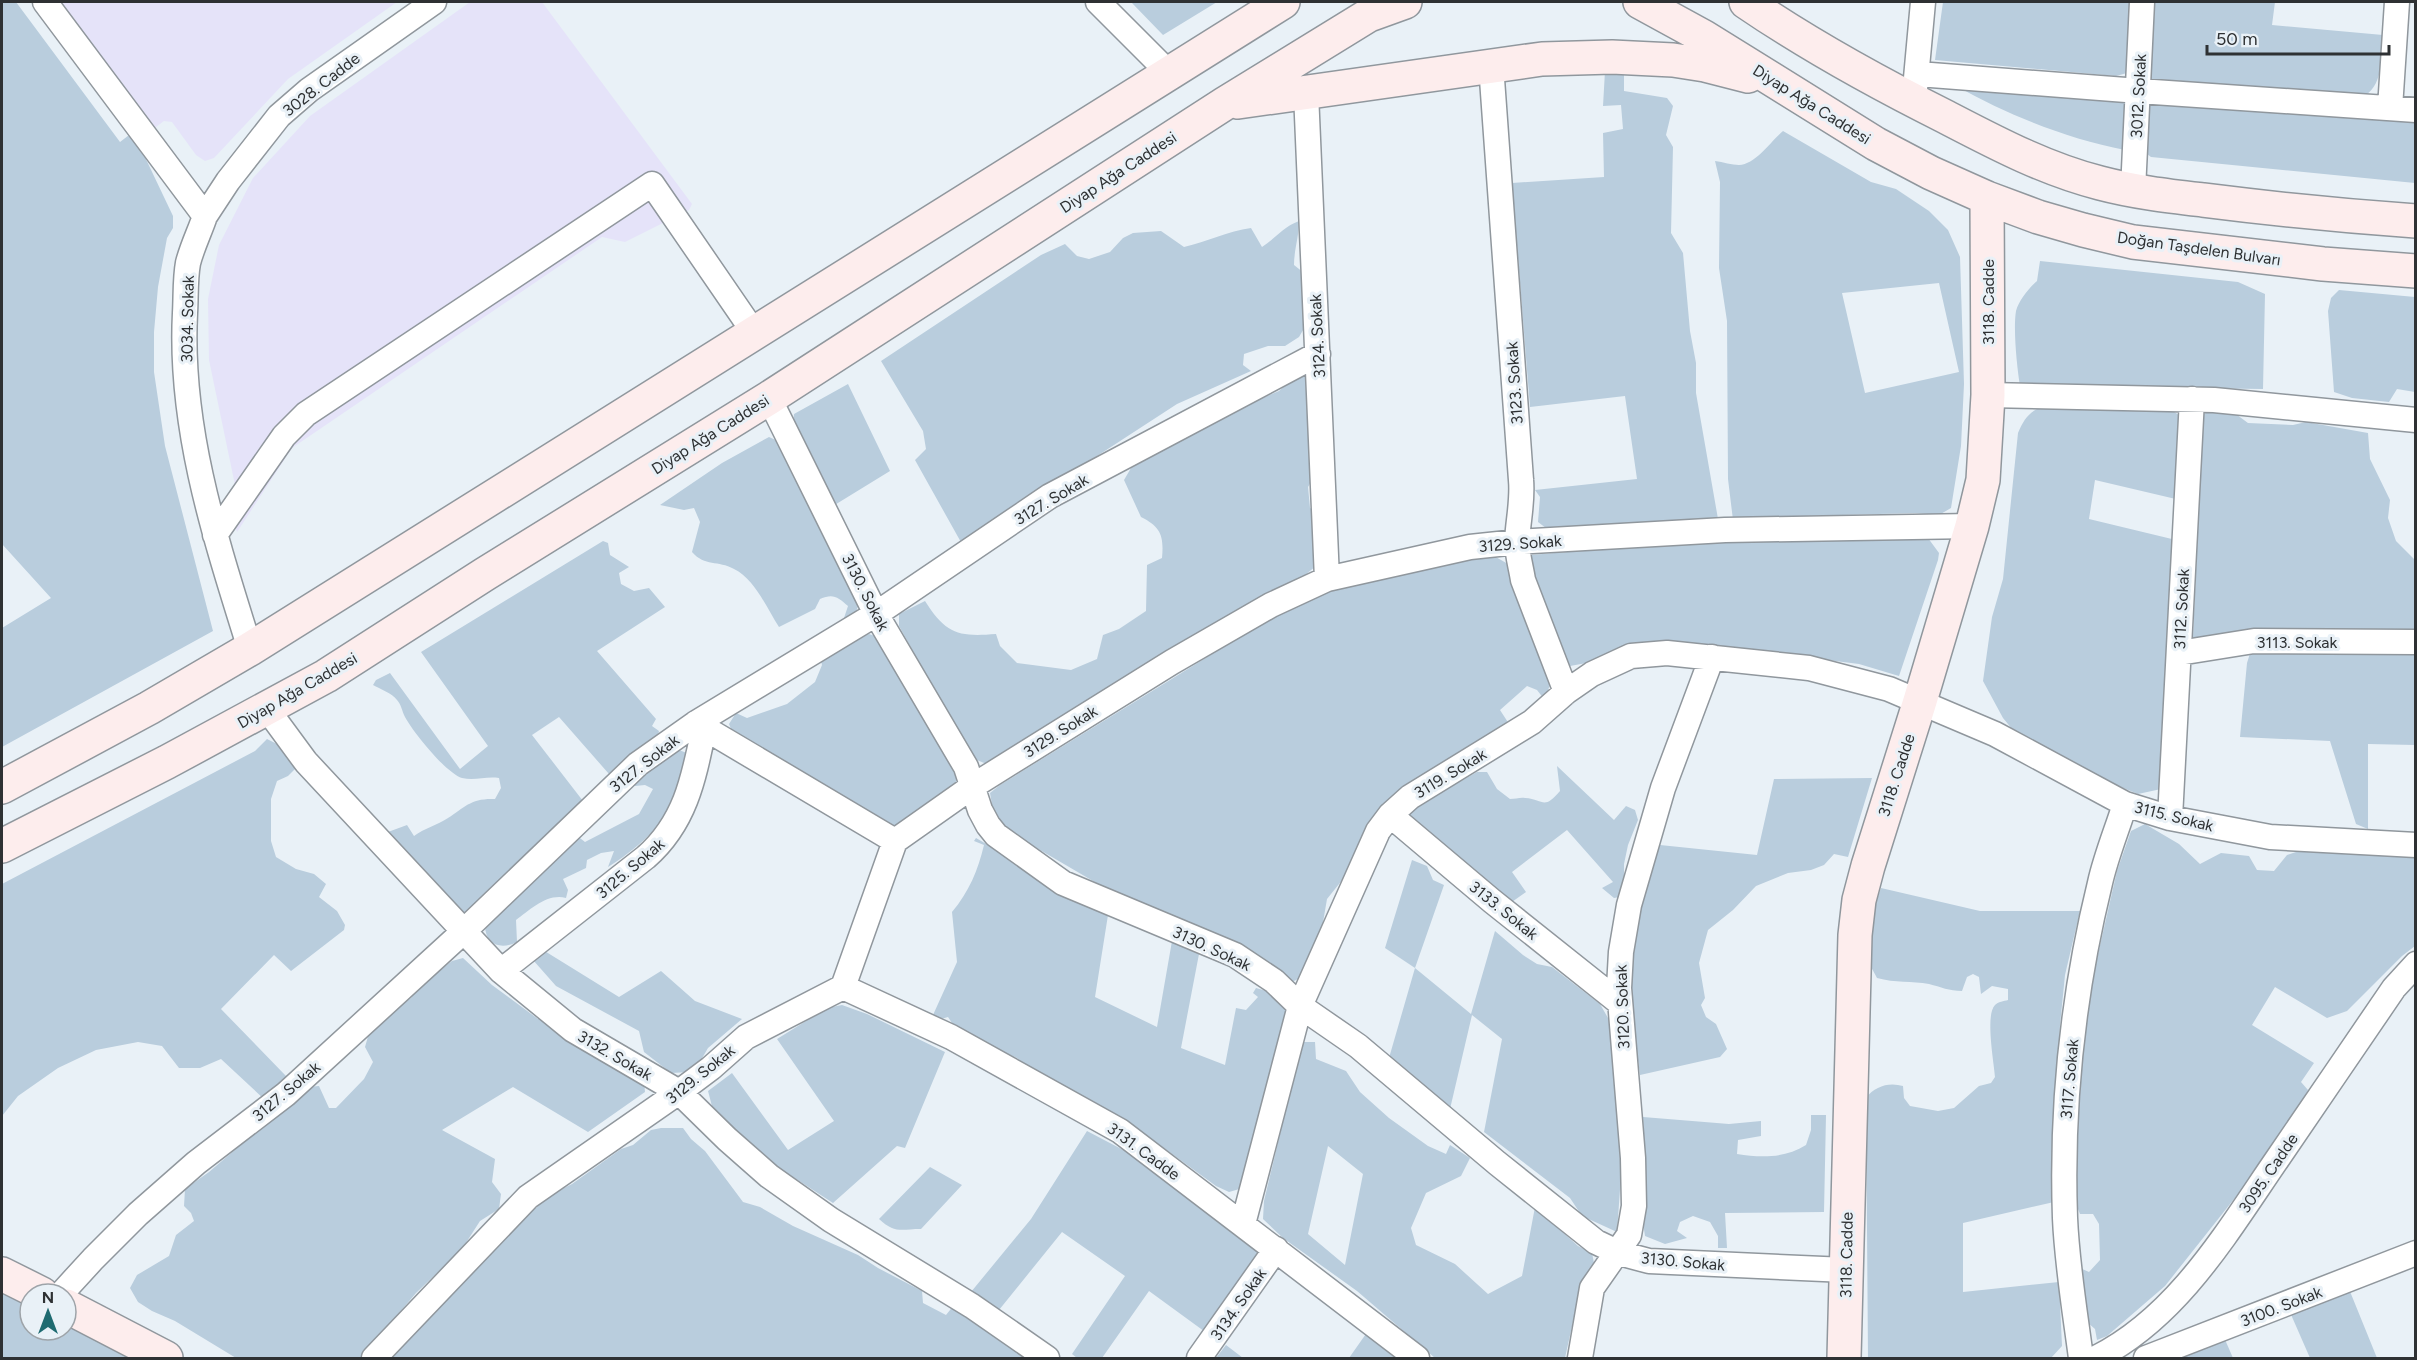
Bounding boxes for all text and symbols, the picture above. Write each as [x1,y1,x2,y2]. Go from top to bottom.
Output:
scale bar [2207,18,2388,56]
text: 50 m [2216,28,2258,50]
street label: 3028. Cadde [279,48,364,120]
street label: 3012. Sokak [2127,53,2150,139]
street label: Diyap Ağa Caddesi [1749,61,1874,148]
street label: Diyap Ağa Caddesi [1056,128,1180,217]
street label: Doğan Taşdelen Bulvarı [2116,228,2282,269]
street label: 3118. Cadde [1979,259,1998,345]
street label: 3034. Sokak [177,275,198,363]
street label: 3124. Sokak [1306,293,1329,378]
street label: 3123. Sokak [1502,341,1527,425]
street label: Diyap Ağa Caddesi [648,391,773,478]
street label: 3127. Sokak [1011,470,1092,529]
street label: 3129. Sokak [1478,531,1562,556]
street label: 3130. Sokak [838,550,893,634]
street label: 3112. Sokak [2170,568,2193,650]
street label: 3113. Sokak [2257,633,2337,652]
street label: Diyap Ağa Caddesi [234,648,361,732]
street label: 3129. Sokak [1020,701,1101,762]
street label: 3127. Sokak [606,730,683,796]
street label: 3118. Cadde [1874,731,1919,819]
street label: 3119. Sokak [1411,744,1490,802]
street label: 3115. Sokak [2132,797,2216,836]
street label: 3125. Sokak [592,834,669,902]
street label: 3133. Sokak [1466,877,1542,944]
street label: 3130. Sokak [1170,922,1254,975]
street label: 3120. Sokak [1612,964,1633,1049]
street label: 3132. Sokak [574,1026,656,1084]
street label: 3117. Sokak [2057,1038,2082,1120]
street label: 3129. Sokak [662,1041,739,1108]
street label: 3127. Sokak [249,1057,324,1125]
street label: 3131. Cadde [1104,1119,1184,1184]
street label: 3095. Cadde [2235,1130,2302,1217]
street label: 3118. Cadde [1836,1211,1857,1298]
street label: 3130. Sokak [1640,1248,1726,1275]
street label: 3134. Sokak [1207,1264,1270,1344]
north arrow [18,1282,78,1342]
street label: 3100. Sokak [2238,1282,2325,1331]
text: N [42,1288,54,1307]

